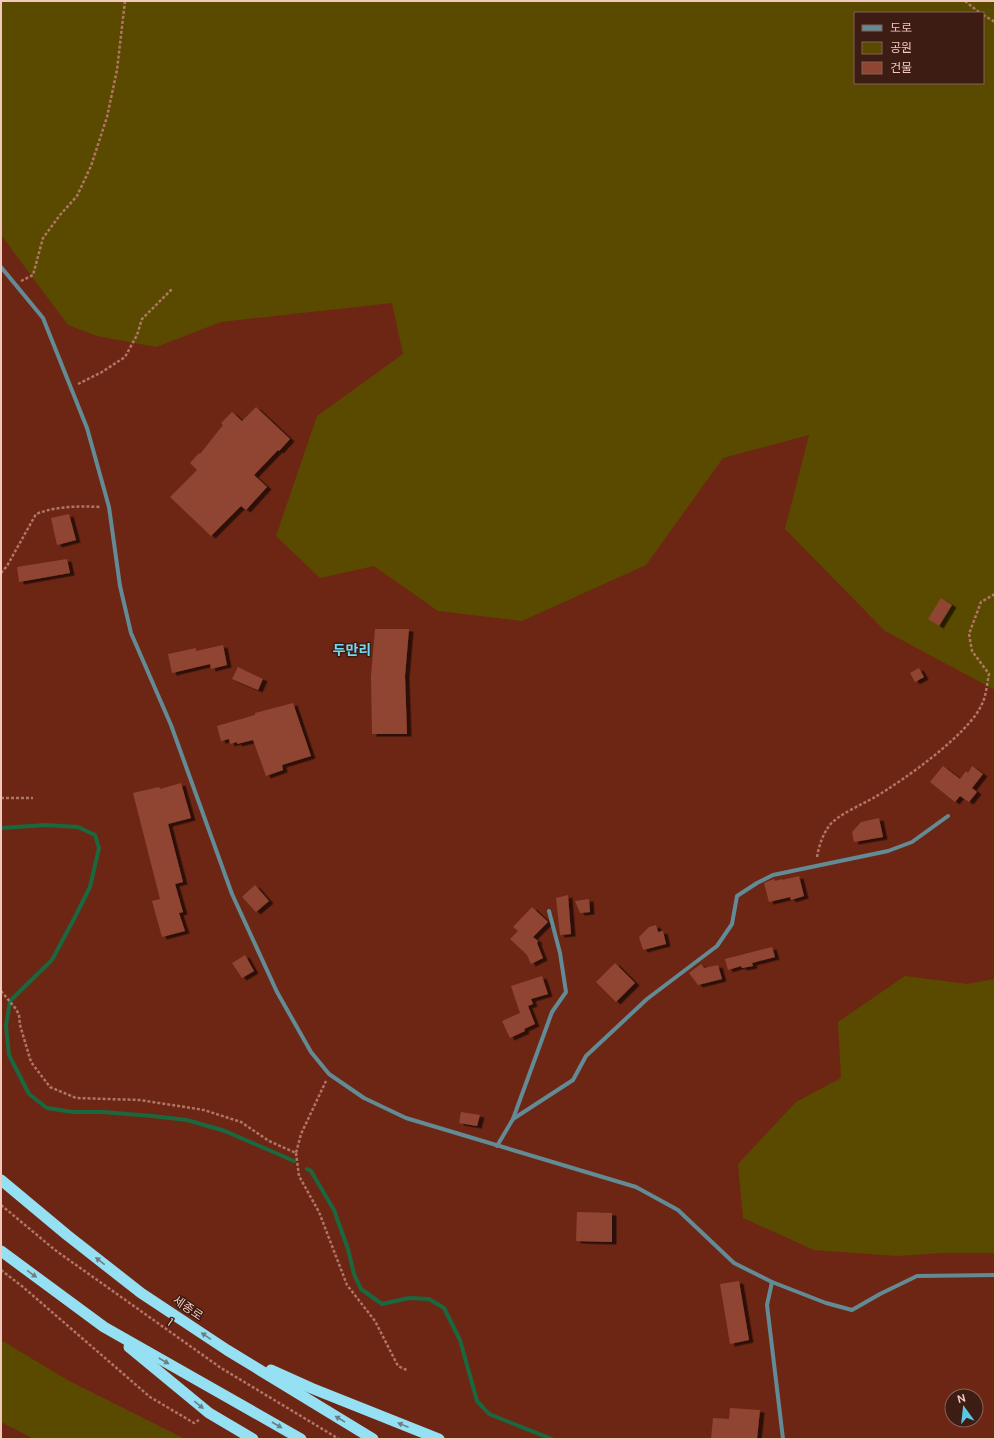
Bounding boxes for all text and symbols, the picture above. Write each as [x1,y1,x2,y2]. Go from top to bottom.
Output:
legend [854,12,984,84]
text: 도로 [890,20,912,36]
text: 공원 [890,40,912,56]
text: 건물 [890,60,912,76]
district label: 두만리 [333,641,371,659]
one-way arrow [94,1256,105,1265]
one-way arrow [27,1270,38,1278]
street label: 세종로 [170,1292,206,1324]
street label: 1 [164,1314,176,1330]
one-way arrow [200,1332,211,1340]
one-way arrow [158,1357,170,1364]
north arrow [944,1388,984,1428]
text: N [956,1391,967,1406]
one-way arrow [194,1400,205,1409]
one-way arrow [334,1415,346,1422]
one-way arrow [396,1421,408,1427]
one-way arrow [271,1422,283,1429]

